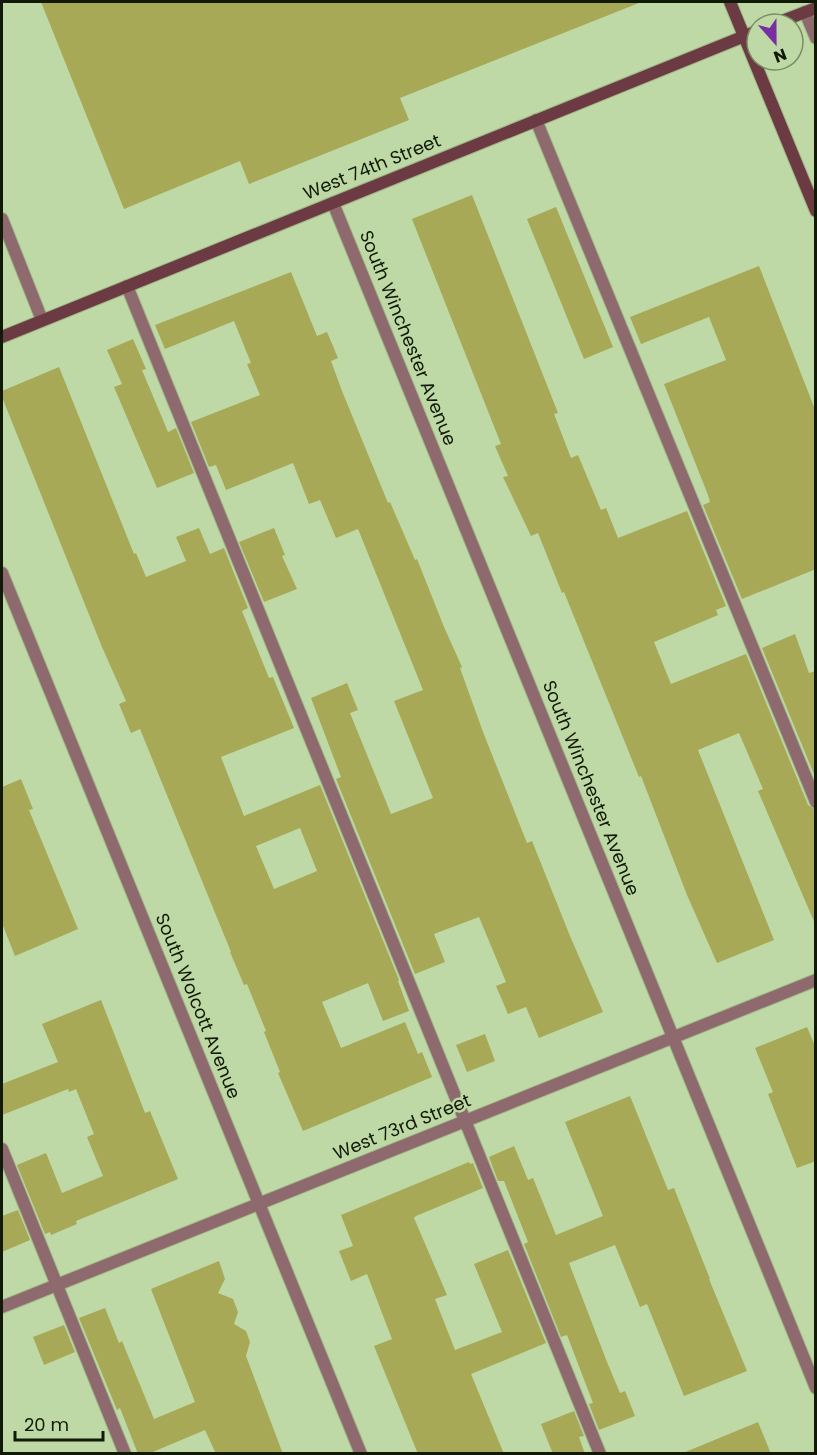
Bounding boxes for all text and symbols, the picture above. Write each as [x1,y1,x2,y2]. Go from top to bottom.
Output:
north arrow [745,12,805,72]
text: N [770,43,790,68]
street label: West 74th Street [299,128,444,206]
street label: South Winchester Avenue [354,227,463,449]
street label: South Winchester Avenue [537,677,646,899]
street label: South Wolcott Avenue [150,909,247,1102]
street label: West 73rd Street [329,1088,474,1166]
scale bar [15,1404,104,1442]
text: 20 m [24,1412,69,1437]

